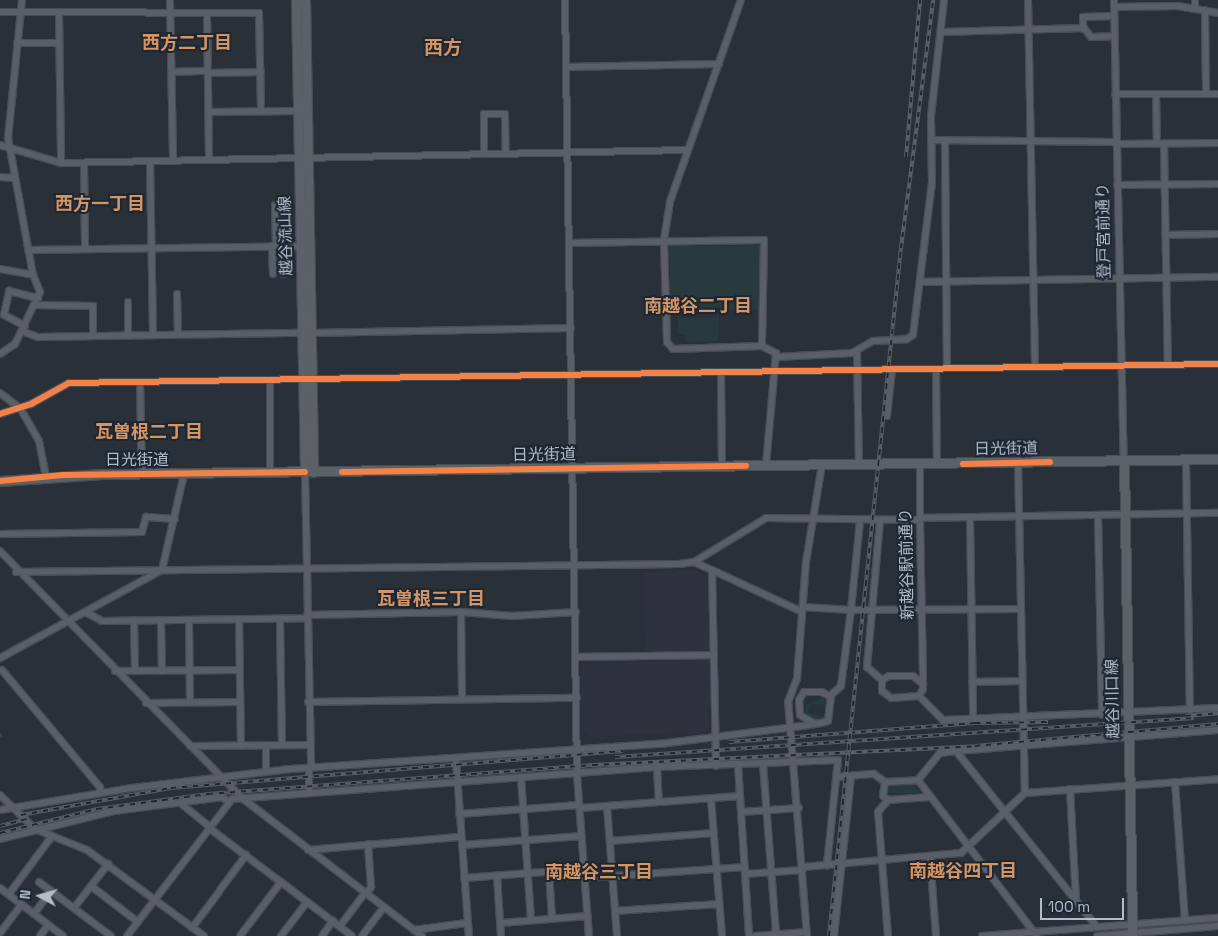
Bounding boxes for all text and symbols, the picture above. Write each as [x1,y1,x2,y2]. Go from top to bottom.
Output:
district label: 西方二丁目 [142,32,232,54]
district label: 西方 [424,37,462,59]
street label: 登戸宮前通り [1094,183,1114,279]
district label: 西方一丁目 [55,193,145,215]
street label: 越谷流山線 [276,196,296,276]
district label: 南越谷二丁目 [644,295,752,317]
district label: 瓦曽根二丁目 [95,421,203,443]
street label: 日光街道 [974,439,1038,459]
street label: 日光街道 [512,445,576,465]
street label: 日光街道 [105,450,169,470]
street label: 新越谷駅前通り [896,508,918,620]
district label: 瓦曽根三丁目 [377,588,485,610]
street label: 越谷川口線 [1103,659,1123,739]
district label: 南越谷四丁目 [909,860,1017,882]
district label: 南越谷三丁目 [545,861,653,883]
north arrow [15,871,65,921]
scale bar [1043,888,1127,920]
text: N [16,889,35,900]
text: 100 m [1048,897,1090,916]

